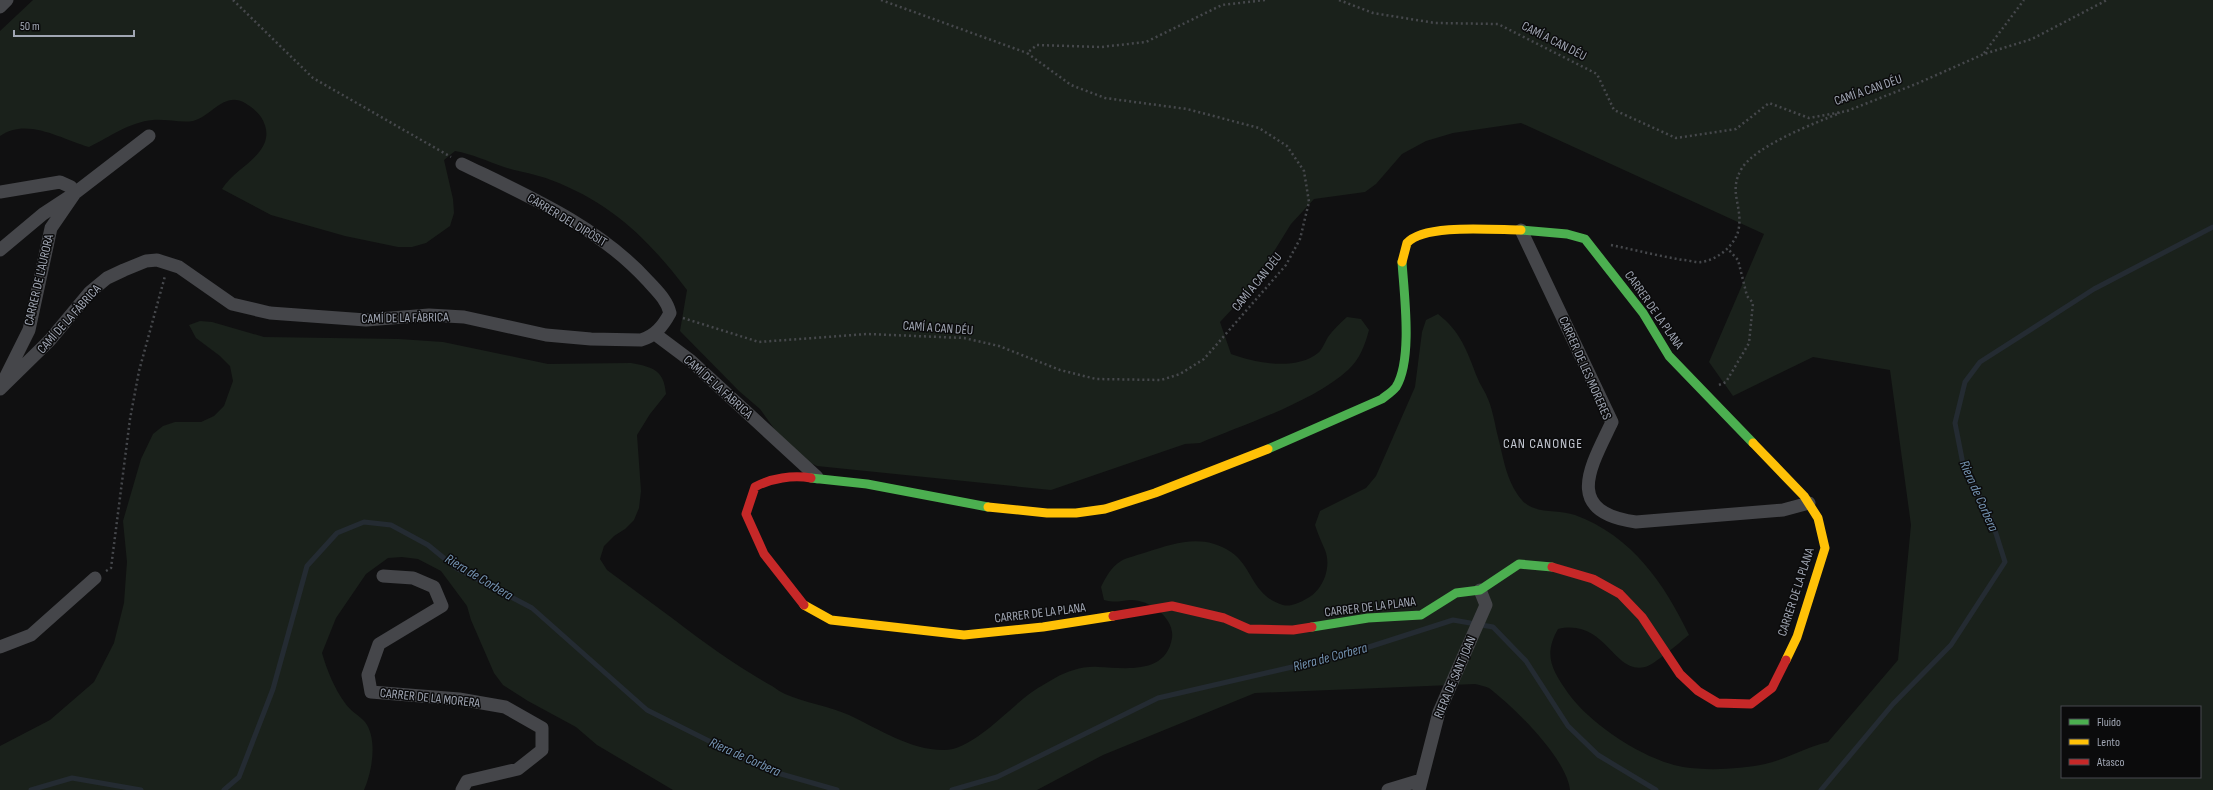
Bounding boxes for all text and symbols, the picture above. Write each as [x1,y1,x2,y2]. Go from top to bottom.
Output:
scale bar [14,12,134,38]
street label: CAMÍ A CAN DÉU [1519,18,1589,64]
text: 50 m [20,19,40,34]
street label: CAMÍ A CAN DÉU [1832,71,1904,109]
street label: CARRER DEL DIPÒSIT [524,190,610,250]
street label: CARRER DE L'AURORA [21,232,57,327]
street label: CAMÍ A CAN DÉU [1229,249,1285,315]
street label: CARRER DE LA PLANA [1621,268,1687,353]
street label: CAMÍ DE LA FÀBRICA [34,281,104,357]
street label: CAMÍ DE LA FÀBRICA [361,309,449,327]
street label: CARRER DE LES MORERES [1555,314,1615,423]
street label: CAMÍ A CAN DÉU [902,318,974,338]
street label: CAMÍ DE LA FÀBRICA [680,352,756,422]
district label: CAN CANONGE [1503,435,1583,452]
water label: Riera de Corbera [1956,458,2002,534]
street label: CARRER DE LA PLANA [1774,545,1818,638]
water label: Riera de Corbera [442,550,516,604]
street label: CARRER DE LA PLANA [1323,593,1417,621]
street label: CARRER DE LA PLANA [993,599,1087,627]
street label: RIERA DE SANT JOAN [1431,634,1479,720]
water label: Riera de Corbera [1291,639,1369,675]
street label: CARRER DE LA MORERA [379,685,481,711]
legend [2061,706,2201,778]
text: Fluido [2097,715,2121,730]
water label: Riera de Corbera [707,734,783,780]
text: Lento [2097,735,2120,750]
text: Atasco [2096,755,2124,770]

